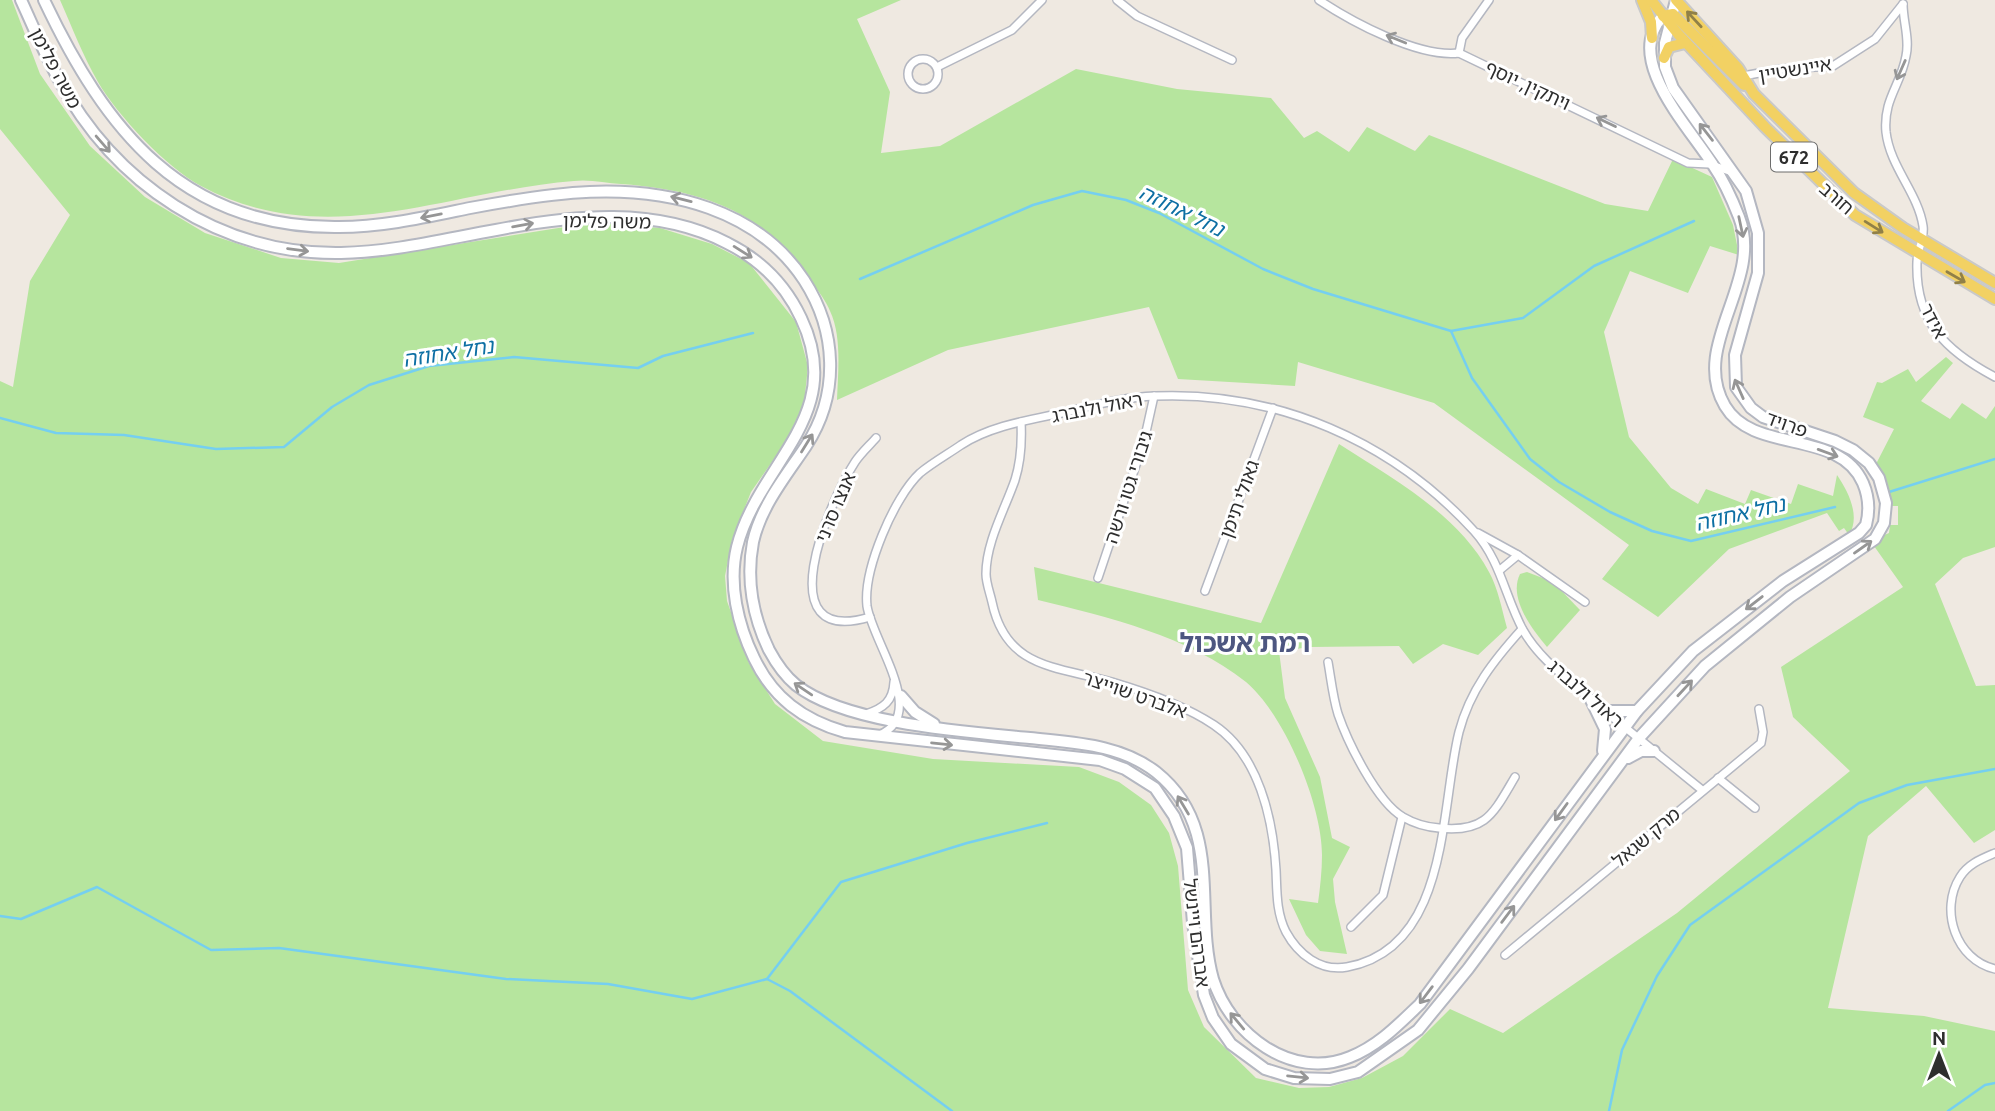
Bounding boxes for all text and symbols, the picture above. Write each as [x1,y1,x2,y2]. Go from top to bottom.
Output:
one-way arrow [1686,10,1702,28]
street label: משה פלימן [26,24,86,112]
one-way arrow [1386,31,1408,44]
street label: איינשטיין [1757,52,1833,86]
street label: ויתקין, יוסף [1482,56,1574,114]
one-way arrow [1894,59,1907,81]
one-way arrow [1596,114,1617,128]
one-way arrow [1699,123,1714,141]
one-way arrow [95,134,111,152]
road number: 672 [1771,142,1817,172]
street label: חורב [1815,177,1859,219]
water label: נחל אחוזה [1136,179,1230,242]
one-way arrow [670,192,692,205]
one-way arrow [420,209,443,223]
street label: משה פלימן [563,209,651,233]
one-way arrow [1736,216,1749,238]
one-way arrow [511,217,534,231]
one-way arrow [1864,220,1884,234]
one-way arrow [286,244,309,257]
one-way arrow [733,246,753,260]
one-way arrow [1945,271,1966,284]
street label: אידר [1916,300,1952,342]
water label: נחל אחוזה [401,333,497,371]
one-way arrow [1732,379,1745,400]
street label: ראול ולנברג [1050,387,1144,427]
street label: פרויד [1763,406,1811,442]
street label: גיבורי גטו ורשה [1099,428,1157,546]
one-way arrow [800,434,814,454]
one-way arrow [1817,448,1839,460]
street label: גאולי תימן [1215,457,1263,541]
street label: אנצו סרני [810,468,860,546]
water label: נחל אחוזה [1693,491,1789,535]
one-way arrow [1853,540,1872,554]
one-way arrow [1746,595,1764,611]
district label: רמת אשכול [1180,628,1310,657]
street label: ראול ולנברג [1544,654,1628,732]
street label: אלברט שוייצר [1080,666,1190,722]
one-way arrow [1677,679,1693,697]
one-way arrow [794,682,813,696]
one-way arrow [930,738,953,751]
one-way arrow [1176,795,1190,815]
one-way arrow [1554,802,1568,821]
street label: מרק שגאל [1608,802,1684,872]
street label: אברהם ויינשל [1179,877,1215,989]
one-way arrow [1501,906,1516,924]
one-way arrow [1419,985,1434,1004]
one-way arrow [1229,1013,1245,1031]
north arrow [1904,1020,1974,1090]
text: N [1932,1027,1946,1049]
one-way arrow [1287,1071,1309,1084]

